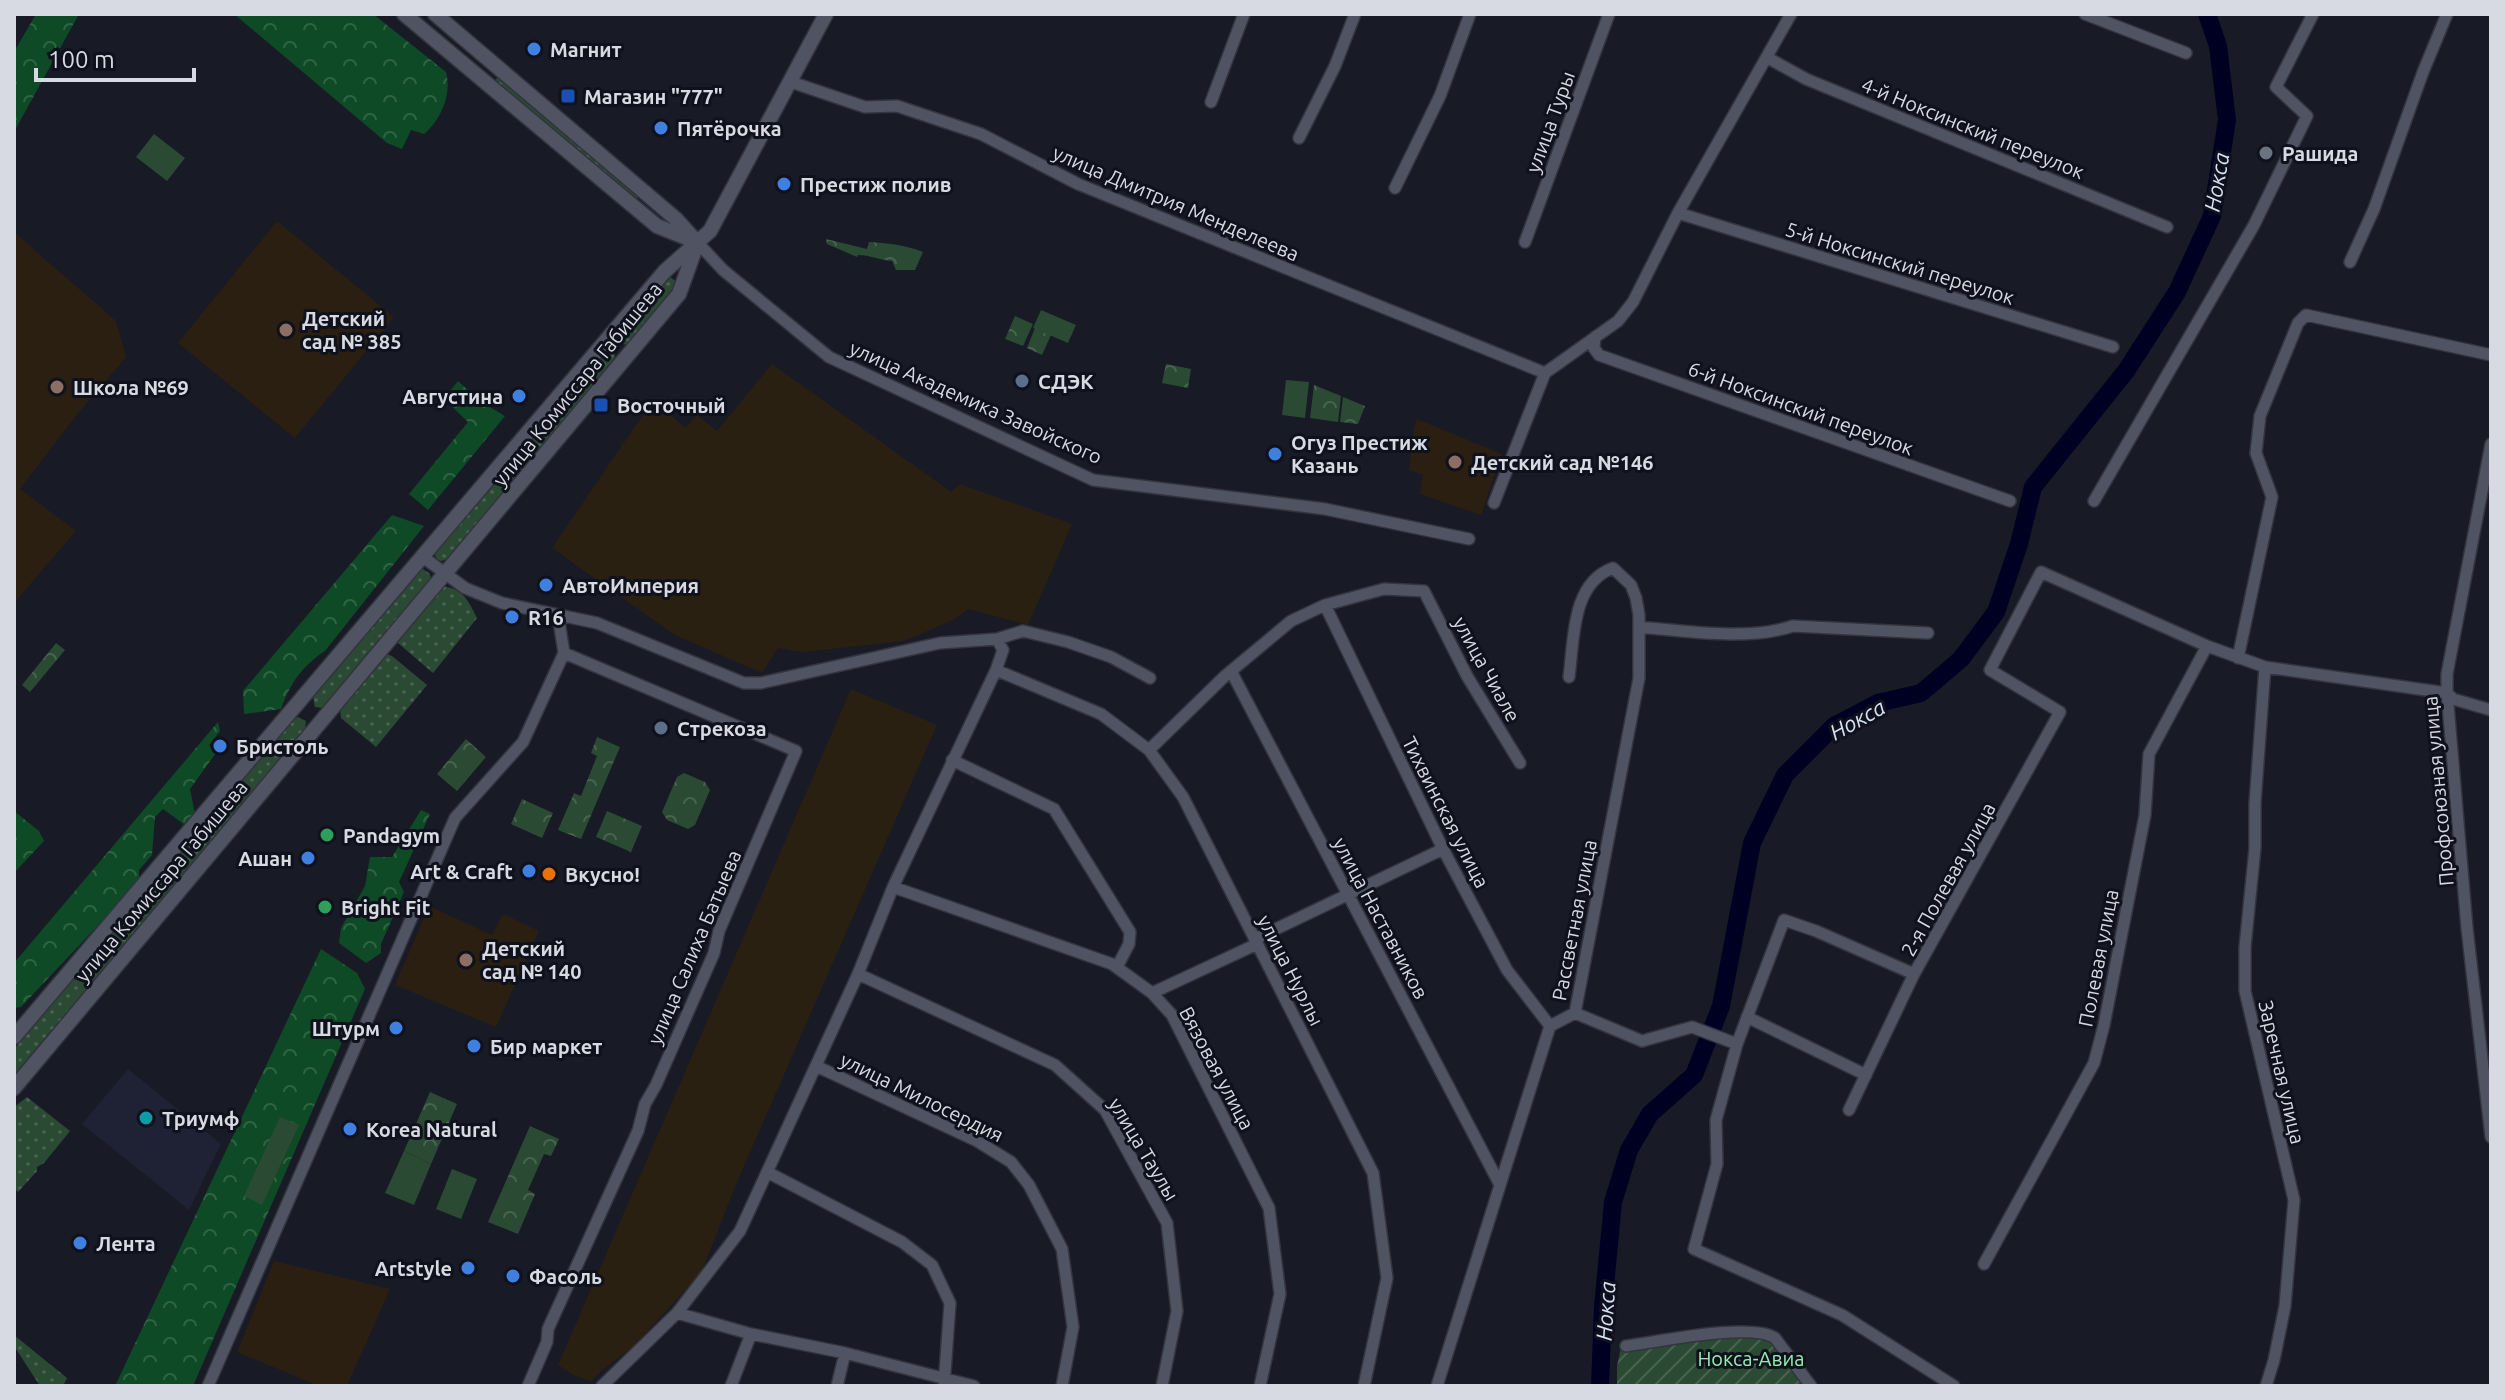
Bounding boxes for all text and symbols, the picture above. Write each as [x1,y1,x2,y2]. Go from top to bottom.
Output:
scale bar [36,32,194,82]
place label: Магнит [550,38,622,61]
marker: Магнит [525,40,543,58]
text: 100 m [48,46,115,73]
street label: улица Туры [1521,68,1579,176]
street label: 4-й Ноксинский переулок [1858,73,2088,183]
place label: Магазин "777" [584,85,723,108]
marker: Магазин "777" [559,87,577,105]
place label: Пятёрочка [677,117,782,140]
marker: Пятёрочка [652,119,670,137]
street label: улица Дмитрия Менделеева [1049,141,1303,265]
place label: Рашида [2282,142,2358,165]
marker: Рашида [2257,144,2275,162]
water label: Нокса [2199,150,2234,214]
place label: Престиж полив [800,173,951,196]
marker: Престиж полив [775,175,793,193]
street label: 5-й Ноксинский переулок [1783,217,2017,309]
street label: улица Комиссара Габишева [488,278,666,490]
place label: Детский сад № 385 [302,307,401,353]
marker: Детский сад № 385 [277,321,295,339]
street label: улица Академика Завойского [846,336,1106,468]
street label: 6-й Ноксинский переулок [1685,356,1917,460]
place label: СДЭК [1038,370,1094,393]
marker: СДЭК [1013,372,1031,390]
place label: Школа №69 [73,376,189,399]
marker: Школа №69 [48,378,66,396]
place label: Августина [402,385,503,408]
marker: Августина [510,387,528,405]
place label: Восточный [617,394,726,417]
marker: Восточный [592,396,610,414]
place label: Огуз Престиж Казань [1291,431,1428,477]
marker: Огуз Престиж Казань [1266,445,1284,463]
place label: Детский сад №146 [1471,451,1654,474]
marker: Детский сад №146 [1446,453,1464,471]
place label: АвтоИмперия [562,574,699,597]
marker: АвтоИмперия [537,576,555,594]
place label: R16 [528,606,564,629]
marker: R16 [503,608,521,626]
street label: улица Чиале [1449,612,1525,726]
water label: Нокса [1825,694,1889,744]
street label: Профсоюзная улица [2418,695,2458,887]
place label: Стрекоза [677,717,767,740]
marker: Стрекоза [652,719,670,737]
street label: Тихвинская улица [1398,733,1494,891]
place label: Бристоль [236,735,329,758]
marker: Бристоль [211,737,229,755]
street label: улица Комиссара Габишева [70,776,252,986]
street label: 2-я Полевая улица [1896,798,2000,960]
place label: Pandagym [343,824,440,847]
marker: Pandagym [318,826,336,844]
street label: улица Наставников [1329,833,1433,1003]
street label: Рассветная улица [1547,837,1601,1003]
street label: улица Салиха Батыева [643,846,745,1048]
place label: Ашан [238,847,292,870]
marker: Ашан [299,849,317,867]
place label: Art & Craft [410,860,513,883]
marker: Art & Craft [520,862,538,880]
place label: Вкусно! [565,863,640,886]
marker: Вкусно! [540,865,558,883]
street label: Полевая улица [2073,887,2123,1029]
place label: Bright Fit [341,896,431,919]
marker: Bright Fit [316,898,334,916]
street label: улица Нурлы [1253,911,1329,1029]
place label: Детский сад № 140 [482,937,581,983]
marker: Детский сад № 140 [457,951,475,969]
street label: Заречная улица [2254,998,2310,1146]
street label: Вязовая улица [1175,1002,1259,1134]
place label: Штурм [312,1017,380,1040]
marker: Штурм [387,1019,405,1037]
place label: Бир маркет [490,1035,602,1058]
marker: Бир маркет [465,1037,483,1055]
street label: улица Милосердия [837,1048,1007,1146]
street label: улица Таулы [1104,1093,1184,1205]
place label: Триумф [162,1107,239,1130]
marker: Триумф [137,1109,155,1127]
place label: Korea Natural [366,1118,497,1141]
marker: Korea Natural [341,1120,359,1138]
place label: Лента [96,1232,156,1255]
marker: Лента [71,1234,89,1252]
place label: Artstyle [375,1257,452,1280]
marker: Artstyle [459,1259,477,1277]
place label: Фасоль [529,1265,602,1288]
marker: Фасоль [504,1267,522,1285]
water label: Нокса [1590,1280,1620,1342]
park label: Нокса-Авиа [1697,1347,1805,1370]

